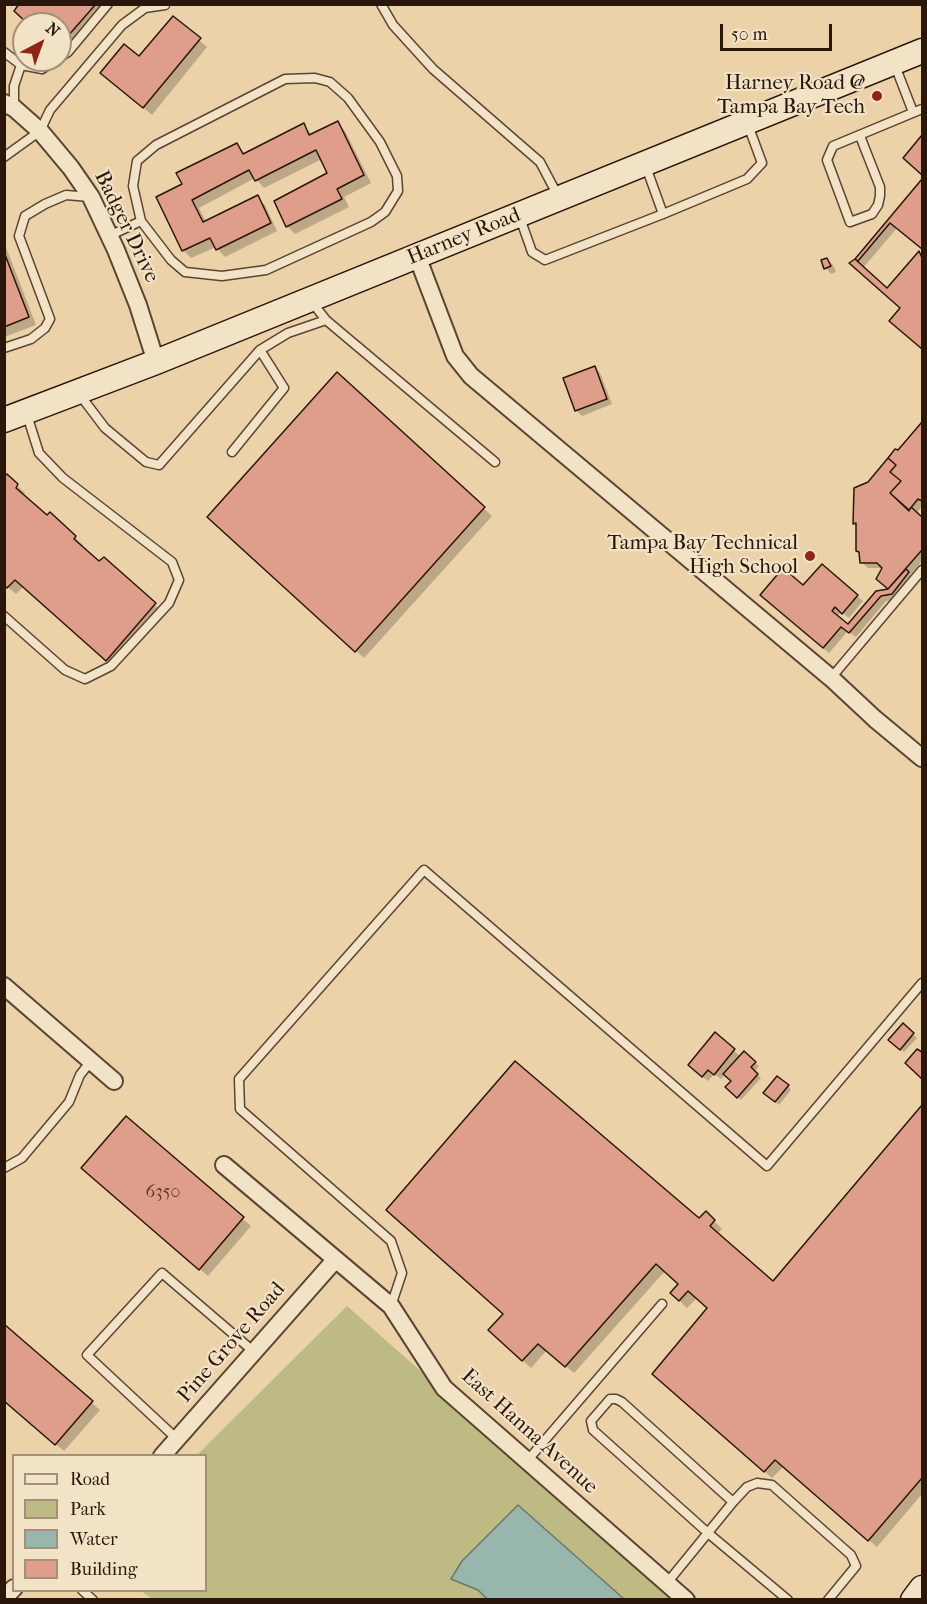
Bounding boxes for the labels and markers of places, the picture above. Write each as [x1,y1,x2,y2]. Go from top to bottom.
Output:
place label: Harney Road @ Tampa Bay Tech [717,71,865,121]
marker: Harney Road @ Tampa Bay Tech [870,89,884,103]
place label: Tampa Bay Technical High School [607,531,798,581]
marker: Tampa Bay Technical High School [803,549,817,563]

